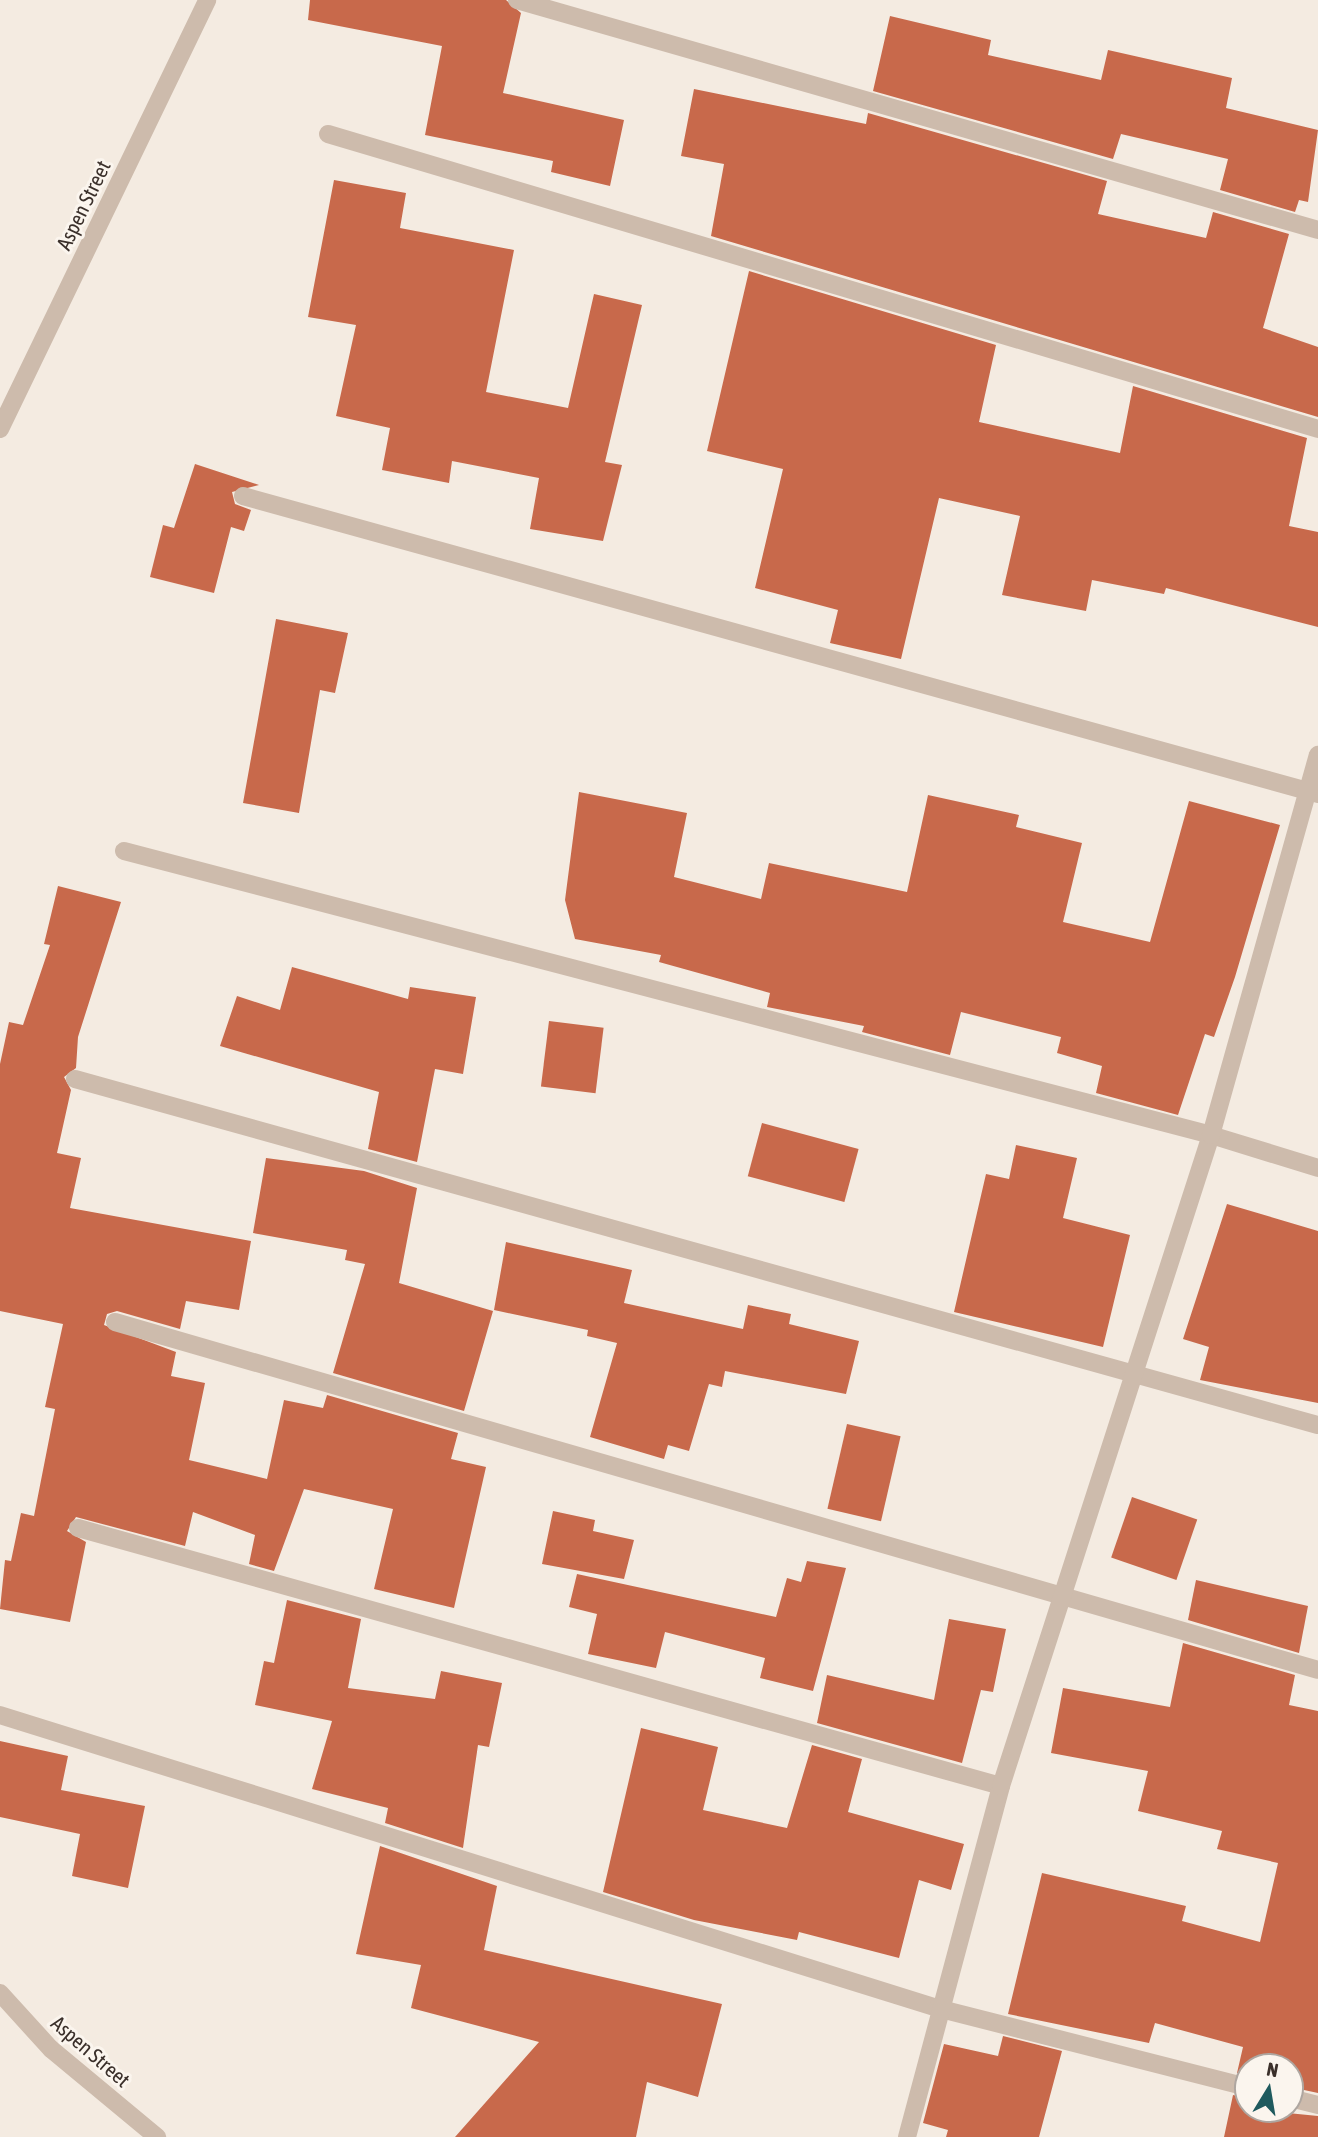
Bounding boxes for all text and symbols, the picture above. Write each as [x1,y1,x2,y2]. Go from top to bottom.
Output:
street label: Aspen Street [51,156,115,254]
street label: Aspen Street [46,2010,136,2092]
north arrow [1234,2053,1304,2123]
text: N [1265,2057,1280,2081]

